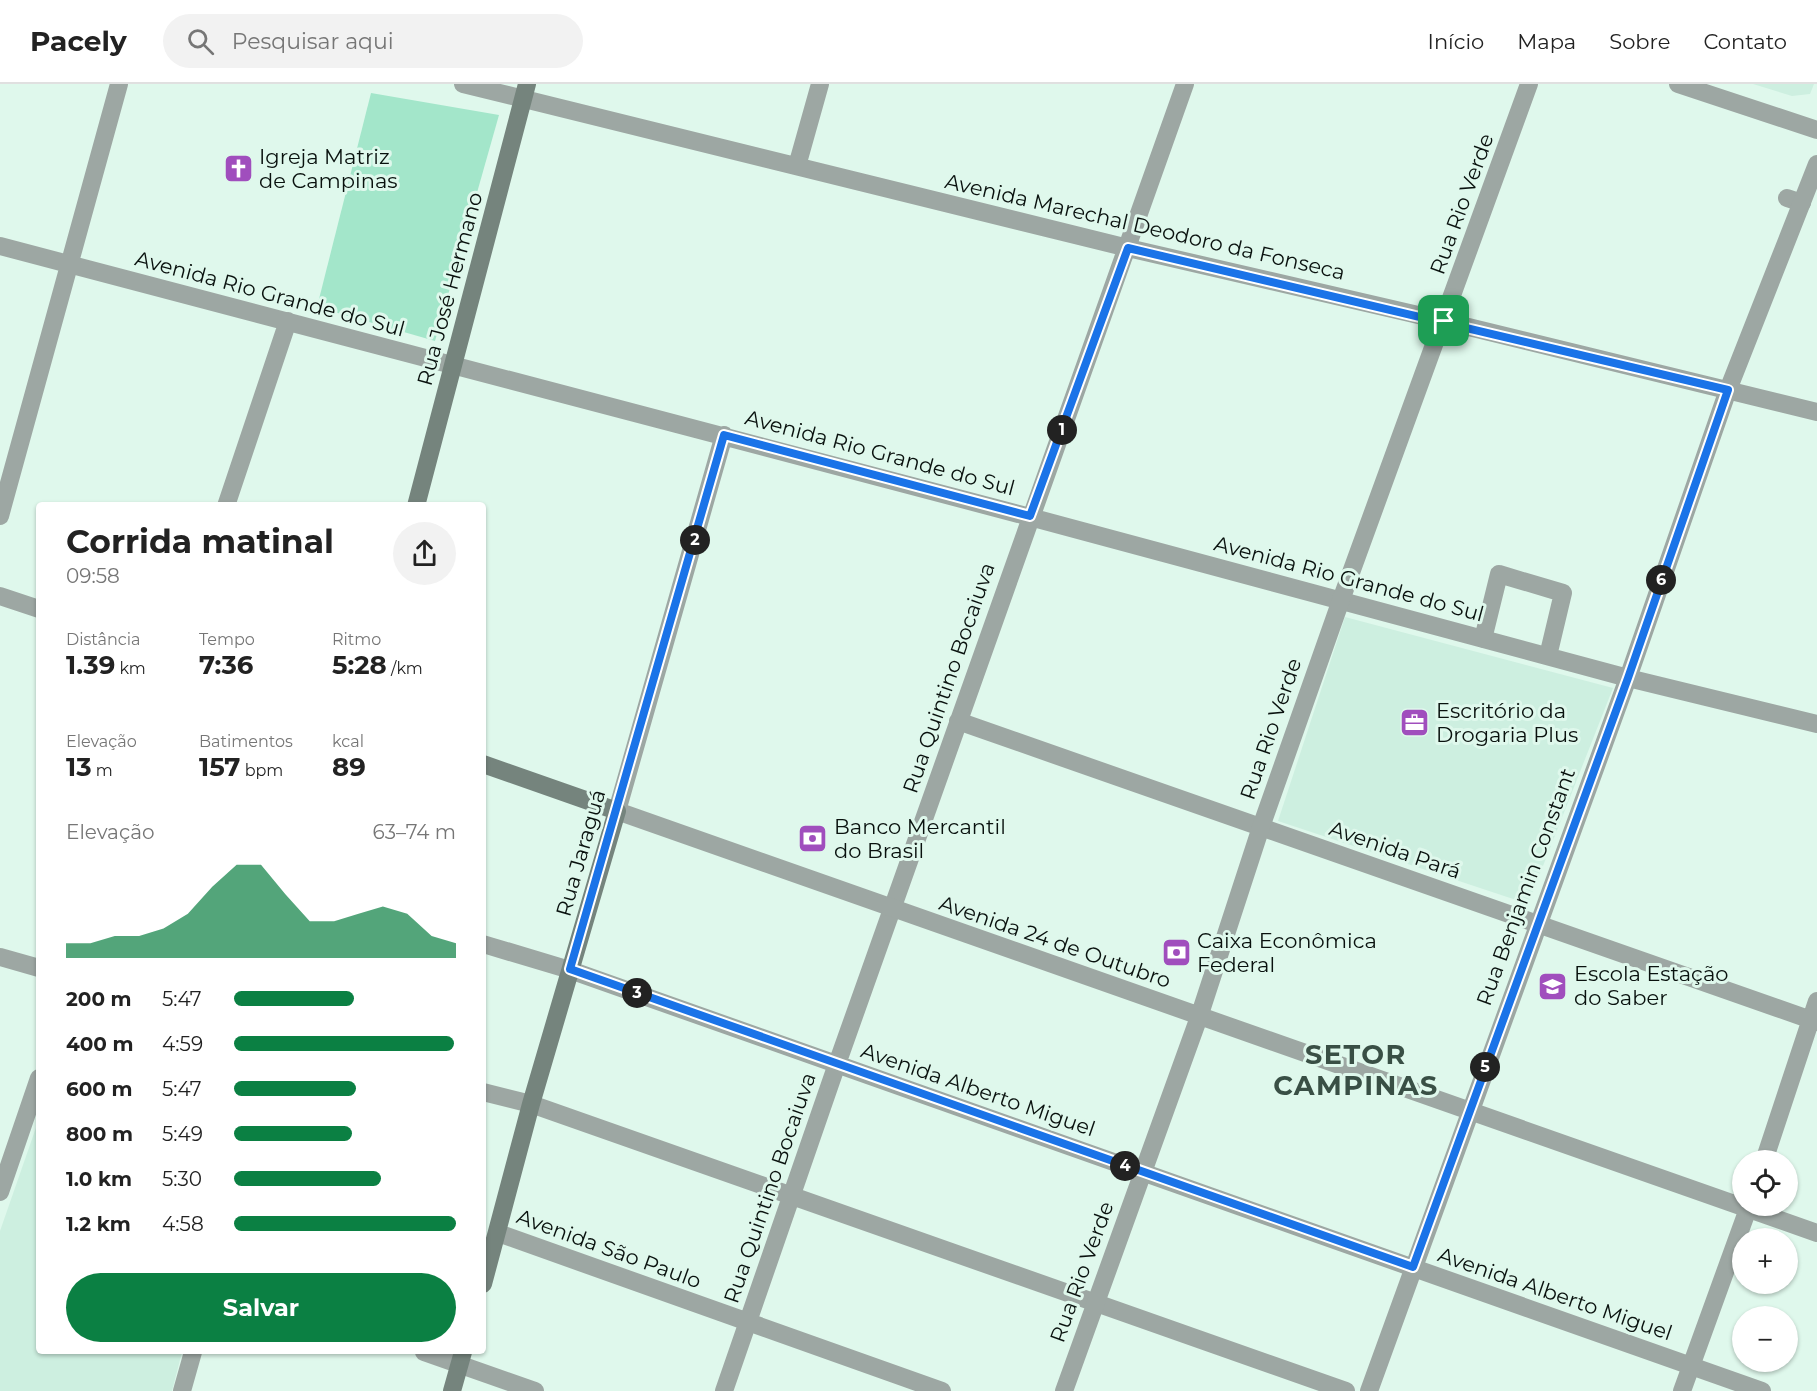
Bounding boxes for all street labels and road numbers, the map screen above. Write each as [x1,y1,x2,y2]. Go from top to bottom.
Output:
street label: Rua Rio Verde [1424,130,1499,278]
street label: Avenida Marechal Deodoro da Fonseca [943,168,1348,285]
street label: Rua José Hermano [412,189,487,388]
street label: Avenida Rio Grande do Sul [133,245,408,342]
street label: Avenida Rio Grande do Sul [743,404,1018,501]
street label: Avenida Rio Grande do Sul [1212,530,1487,627]
street label: Rua Quintino Bocaiuva [897,559,1000,796]
street label: Rua Rio Verde [1235,655,1306,803]
street label: Rua Benjamin Constant [1471,765,1580,1009]
street label: Rua Jaraguá [550,786,611,919]
street label: Avenida Pará [1326,815,1464,884]
street label: Avenida 24 de Outubro [936,890,1174,993]
street label: Avenida Alberto Miguel [858,1038,1099,1141]
street label: Rua Quintino Bocaiuva [718,1069,821,1306]
street label: Rua Rio Verde [1044,1198,1119,1346]
street label: Avenida São Paulo [514,1204,705,1294]
street label: Avenida Alberto Miguel [1435,1242,1676,1345]

